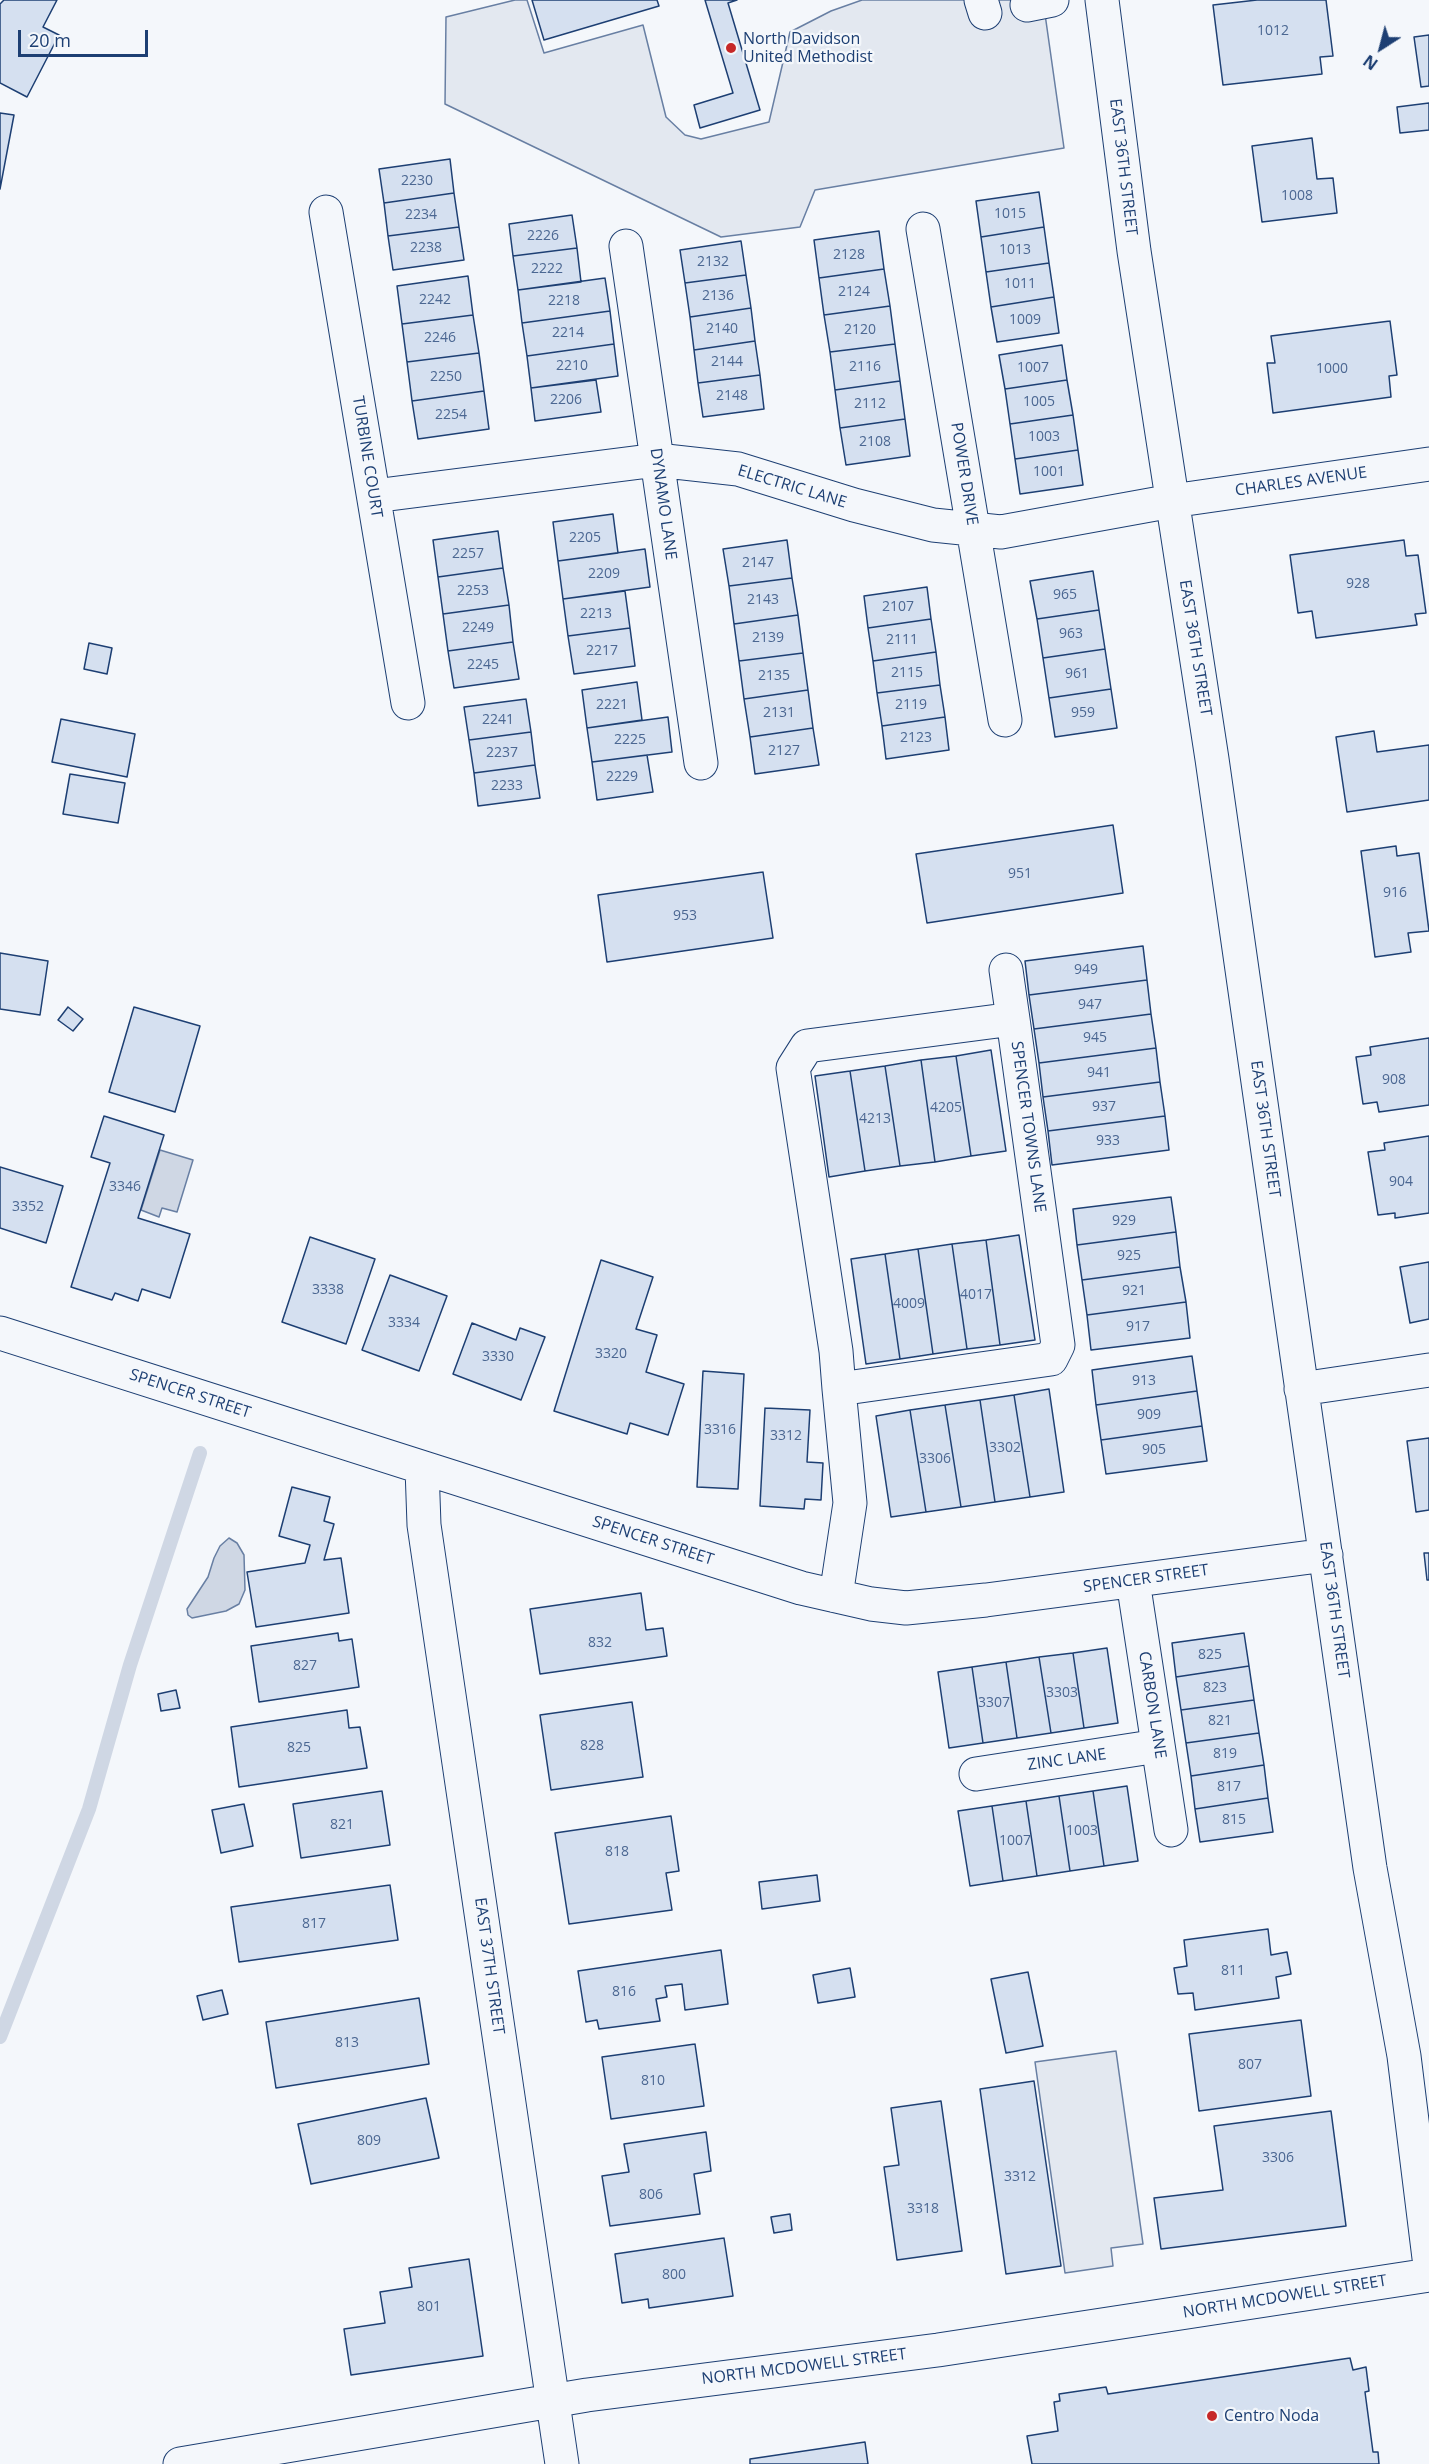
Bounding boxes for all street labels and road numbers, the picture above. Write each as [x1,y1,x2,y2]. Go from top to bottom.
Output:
street label: EAST 36TH STREET [1105,97,1141,237]
street label: TURBINE COURT [348,395,386,519]
street label: POWER DRIVE [946,421,982,527]
street label: DYNAMO LANE [646,447,680,561]
street label: ELECTRIC LANE [735,461,849,513]
street label: CHARLES AVENUE [1234,463,1368,501]
street label: EAST 36TH STREET [1175,578,1215,718]
street label: SPENCER TOWNS LANE [1006,1040,1050,1214]
street label: EAST 36TH STREET [1246,1059,1284,1199]
street label: SPENCER STREET [127,1365,253,1423]
street label: SPENCER STREET [590,1512,716,1570]
street label: EAST 36TH STREET [1315,1540,1353,1680]
street label: SPENCER STREET [1082,1561,1210,1597]
street label: CARBON LANE [1134,1650,1170,1760]
street label: ZINC LANE [1026,1745,1108,1775]
street label: EAST 37TH STREET [470,1896,508,2036]
street label: NORTH MCDOWELL STREET [1182,2271,1388,2323]
street label: NORTH MCDOWELL STREET [700,2345,908,2389]

